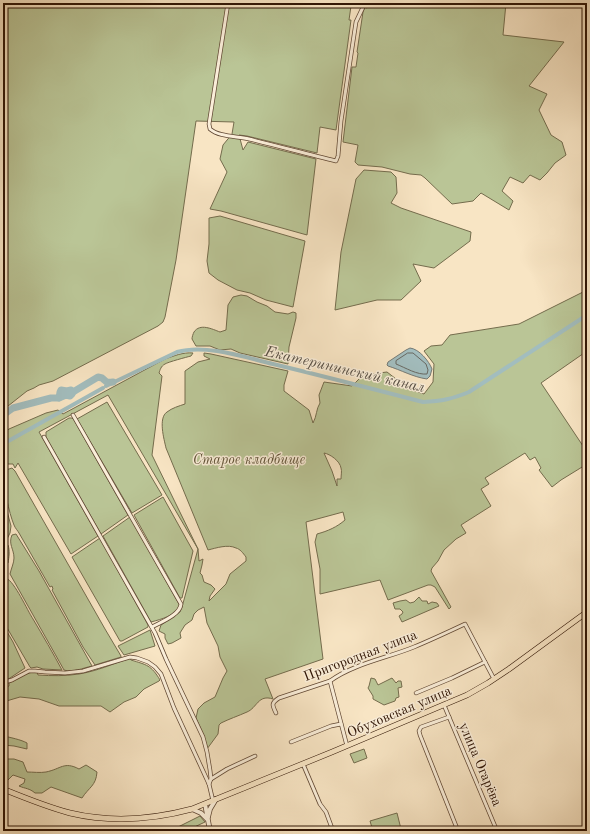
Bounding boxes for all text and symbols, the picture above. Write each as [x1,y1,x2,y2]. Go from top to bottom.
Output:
water label: Екатерининский канал [262,344,426,396]
park label: Старое кладбище [193,452,306,468]
street label: Пригородная улица [302,628,419,684]
street label: Обуховская улица [345,684,454,740]
street label: улица Огарёва [456,720,504,808]

